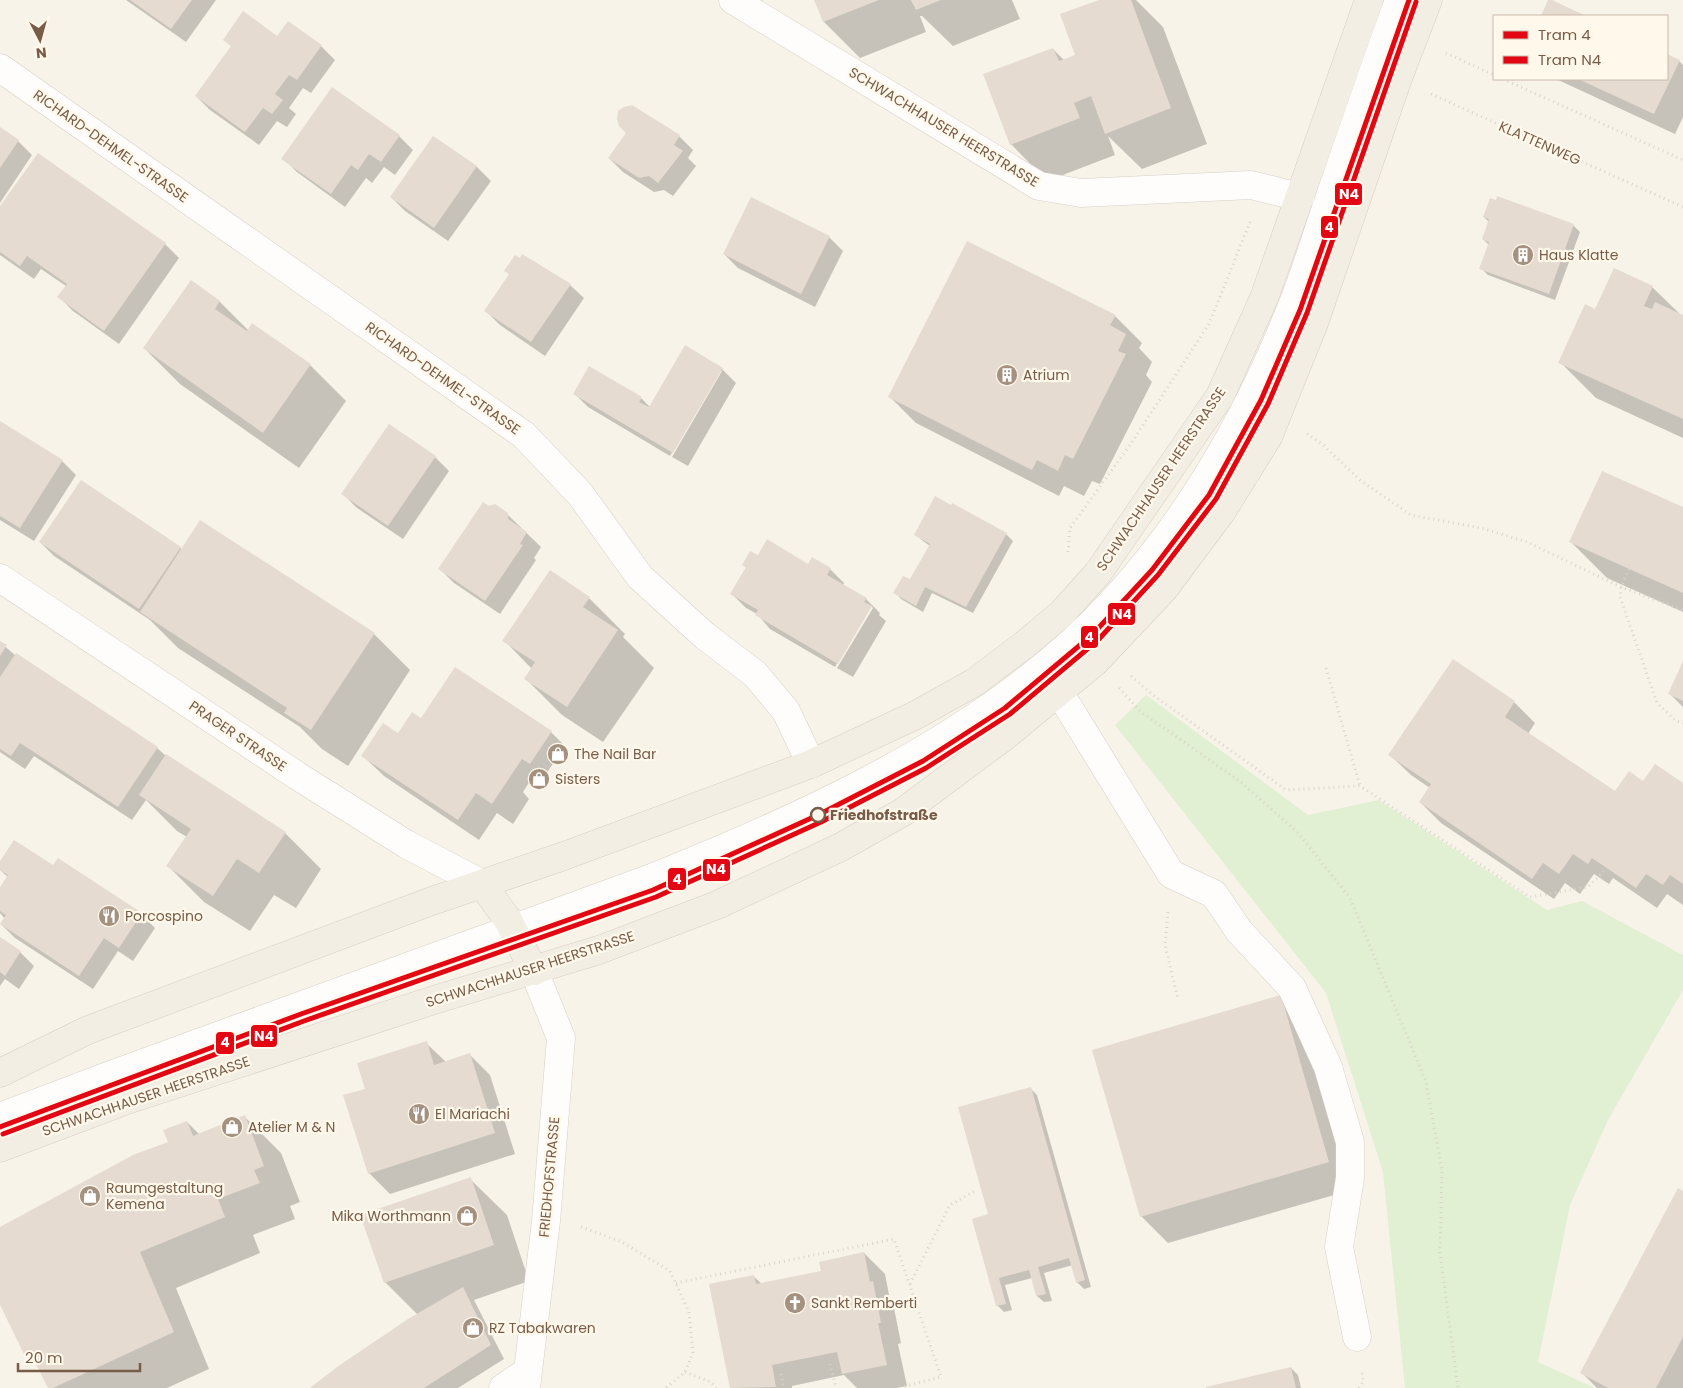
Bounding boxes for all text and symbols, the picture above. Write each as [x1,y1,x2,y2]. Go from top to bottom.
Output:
north arrow [15,15,65,65]
legend [1493,15,1668,80]
text: Tram 4 [1538,24,1591,45]
text: N [35,42,48,63]
text: Tram N4 [1538,49,1601,70]
street label: SCHWACHHAUSER HEERSTRASSE [845,62,1043,192]
street label: RICHARD-DEHMEL-STRASSE [29,85,193,207]
street label: KLATTENWEG [1496,116,1584,170]
line badge: N4 [1334,182,1363,206]
text: N4 [1339,184,1359,204]
line badge: 4 [1320,215,1339,239]
text: 4 [1324,217,1334,237]
building icon: Haus Klatte [1511,243,1535,267]
place label: Haus Klatte [1539,245,1619,265]
street label: RICHARD-DEHMEL-STRASSE [361,317,525,439]
building icon: Atrium [995,363,1019,387]
place label: Atrium [1023,365,1070,385]
street label: SCHWACHHAUSER HEERSTRASSE [1092,383,1230,575]
line badge: N4 [1107,602,1136,626]
text: N4 [1112,604,1132,624]
line badge: 4 [1080,625,1099,649]
text: 4 [1084,627,1094,647]
street label: PRAGER STRASSE [185,696,291,776]
shop icon: The Nail Bar [546,742,570,766]
place label: The Nail Bar [574,744,656,764]
shop icon: Sisters [527,767,551,791]
place label: Sisters [555,769,600,789]
place label: Friedhofstraße [830,805,938,825]
marker: Friedhofstraße [810,807,826,823]
line badge: N4 [702,858,731,882]
text: N4 [706,859,726,879]
line badge: 4 [667,867,687,891]
text: 4 [672,869,682,889]
restaurant icon: Porcospino [97,904,121,928]
place label: Porcospino [125,906,203,926]
street label: SCHWACHHAUSER HEERSTRASSE [423,926,637,1012]
line badge: N4 [250,1024,278,1048]
text: N4 [254,1026,274,1046]
line badge: 4 [215,1031,235,1055]
text: 4 [220,1032,230,1052]
street label: SCHWACHHAUSER HEERSTRASSE [39,1051,253,1141]
restaurant icon: El Mariachi [407,1102,431,1126]
place label: El Mariachi [435,1104,510,1124]
shop icon: Atelier M & N [220,1115,244,1139]
street label: FRIEDHOFSTRASSE [534,1116,564,1238]
place label: Atelier M & N [248,1117,335,1137]
place label: Raumgestaltung Kemena [106,1178,223,1214]
shop icon: Raumgestaltung Kemena [78,1184,102,1208]
shop icon: Mika Worthmann [455,1204,479,1228]
place label: Mika Worthmann [331,1206,451,1226]
church icon: Sankt Remberti [783,1291,807,1315]
place label: Sankt Remberti [811,1293,917,1313]
shop icon: RZ Tabakwaren [461,1316,485,1340]
place label: RZ Tabakwaren [489,1318,596,1338]
scale bar [18,1340,140,1372]
text: 20 m [25,1347,63,1368]

